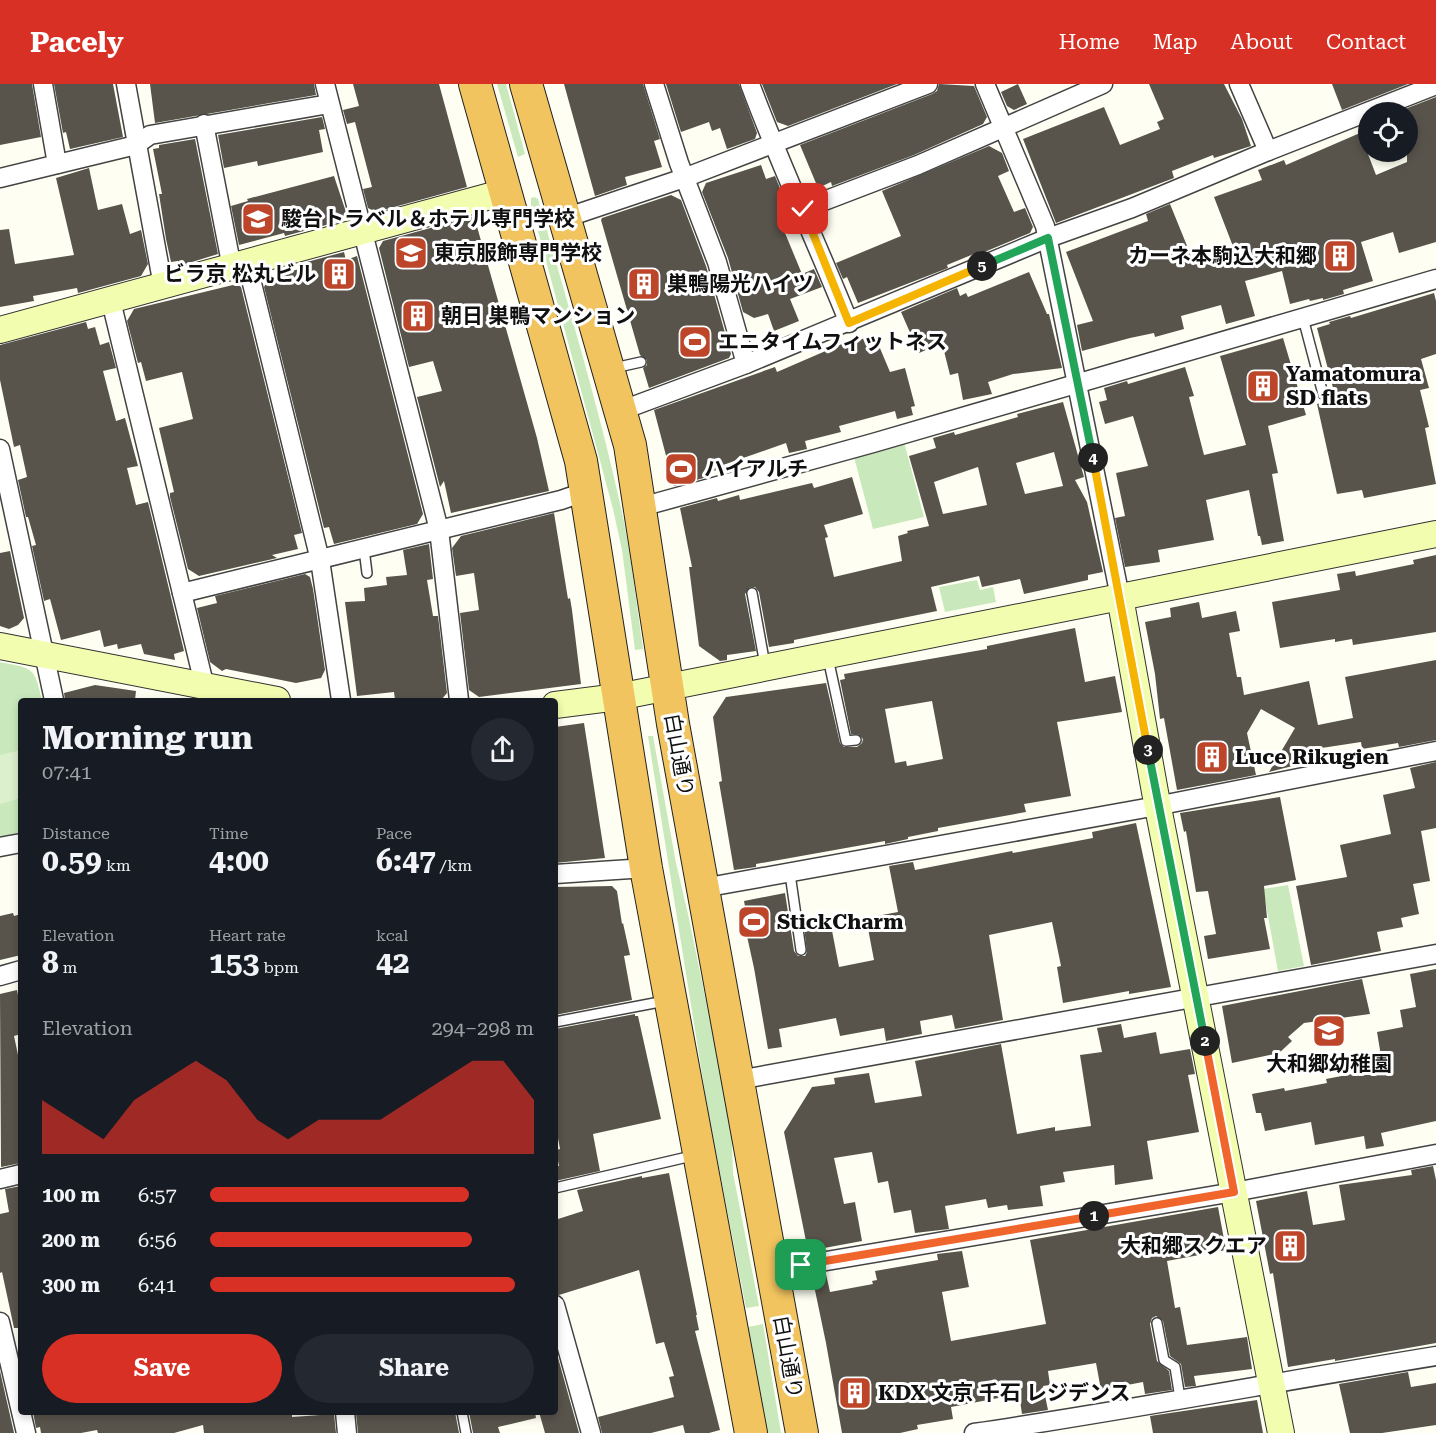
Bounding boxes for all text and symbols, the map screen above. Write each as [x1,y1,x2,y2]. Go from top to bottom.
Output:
text: Pacely [30,26,124,59]
text: Home [1059,30,1120,54]
text: Map [1153,30,1198,54]
text: About [1231,30,1293,54]
text: Contact [1326,30,1406,54]
map controls [1358,102,1418,162]
button: locate [1358,102,1418,162]
pin [777,183,828,234]
icon: check [786,192,819,225]
school or university icon: 駿台トラベル＆ホテル専門学校 [240,201,276,237]
place label: 駿台トラベル＆ホテル専門学校 [281,207,575,231]
school or university icon: 東京服飾専門学校 [393,235,429,271]
building icon: カーネ本駒込大和郷 [1322,238,1358,274]
place label: 東京服飾専門学校 [434,241,602,265]
place label: カーネ本駒込大和郷 [1128,244,1317,268]
pin: 5 [967,251,997,281]
building icon: ビラ京 松丸ビル [321,256,357,292]
text: 5 [978,256,986,275]
place label: ビラ京 松丸ビル [164,262,316,286]
building icon: 巣鴨陽光ハイツ [626,266,662,302]
place label: 巣鴨陽光ハイツ [667,272,814,296]
building icon: 朝日 巣鴨マンション [400,298,436,334]
place label: 朝日 巣鴨マンション [441,304,635,328]
sports icon: エニタイムフィットネス [677,324,713,360]
place label: エニタイムフィットネス [718,330,947,354]
place label: Yamatomura SD flats [1286,362,1422,410]
building icon: Yamatomura SD flats [1245,368,1281,404]
pin: 4 [1078,443,1108,473]
text: 4 [1089,448,1097,467]
sports icon: ハイアルチ [663,451,699,487]
place label: ハイアルチ [704,457,808,481]
street label: 白山通り [660,712,698,798]
text: Morning run [42,718,253,757]
button: share [471,718,534,781]
pin: 3 [1133,735,1163,765]
building icon: Luce Rikugien [1194,739,1230,775]
text: 3 [1144,740,1152,759]
place label: Luce Rikugien [1235,745,1389,769]
text: 07:41 [42,760,92,784]
text: Distance [42,824,110,843]
text: Time [209,824,248,843]
text: Pace [376,824,412,843]
text: 0.59 [42,843,102,878]
text: 4:00 [209,843,269,878]
text: 6:47 [376,843,436,878]
text: km [102,856,131,875]
text: /km [436,856,472,875]
sports icon: StickCharm [736,904,772,940]
place label: StickCharm [777,910,903,934]
text: Elevation [42,926,115,945]
text: Heart rate [209,926,286,945]
text: kcal [376,926,408,945]
text: 8 [42,945,59,980]
text: 153 [209,945,259,980]
text: 42 [376,945,410,980]
text: m [59,958,77,977]
text: bpm [259,958,299,977]
school or university icon: 大和郷幼稚園 [1311,1013,1347,1049]
text: Elevation [42,1016,133,1040]
text: 294–298 m [431,1016,534,1040]
pin: 2 [1190,1026,1220,1056]
text: 2 [1201,1031,1209,1050]
place label: 大和郷幼稚園 [1266,1052,1392,1076]
text: 100 m [42,1183,100,1207]
text: 6:57 [138,1183,177,1207]
pin: 1 [1079,1201,1109,1231]
text: 1 [1090,1206,1098,1225]
text: 200 m [42,1228,100,1252]
text: 6:56 [138,1228,177,1252]
building icon: 大和郷スクエア [1272,1228,1308,1264]
place label: 大和郷スクエア [1120,1234,1267,1258]
pin [775,1239,826,1290]
icon: arrive [784,1248,817,1281]
text: 300 m [42,1273,100,1297]
text: 6:41 [138,1273,177,1297]
street label: 白山通り [769,1314,807,1400]
button: Save [42,1334,282,1403]
button: Share [294,1334,534,1403]
building icon: KDX 文京 千石 レジデンス [837,1375,873,1411]
place label: KDX 文京 千石 レジデンス [878,1381,1131,1405]

